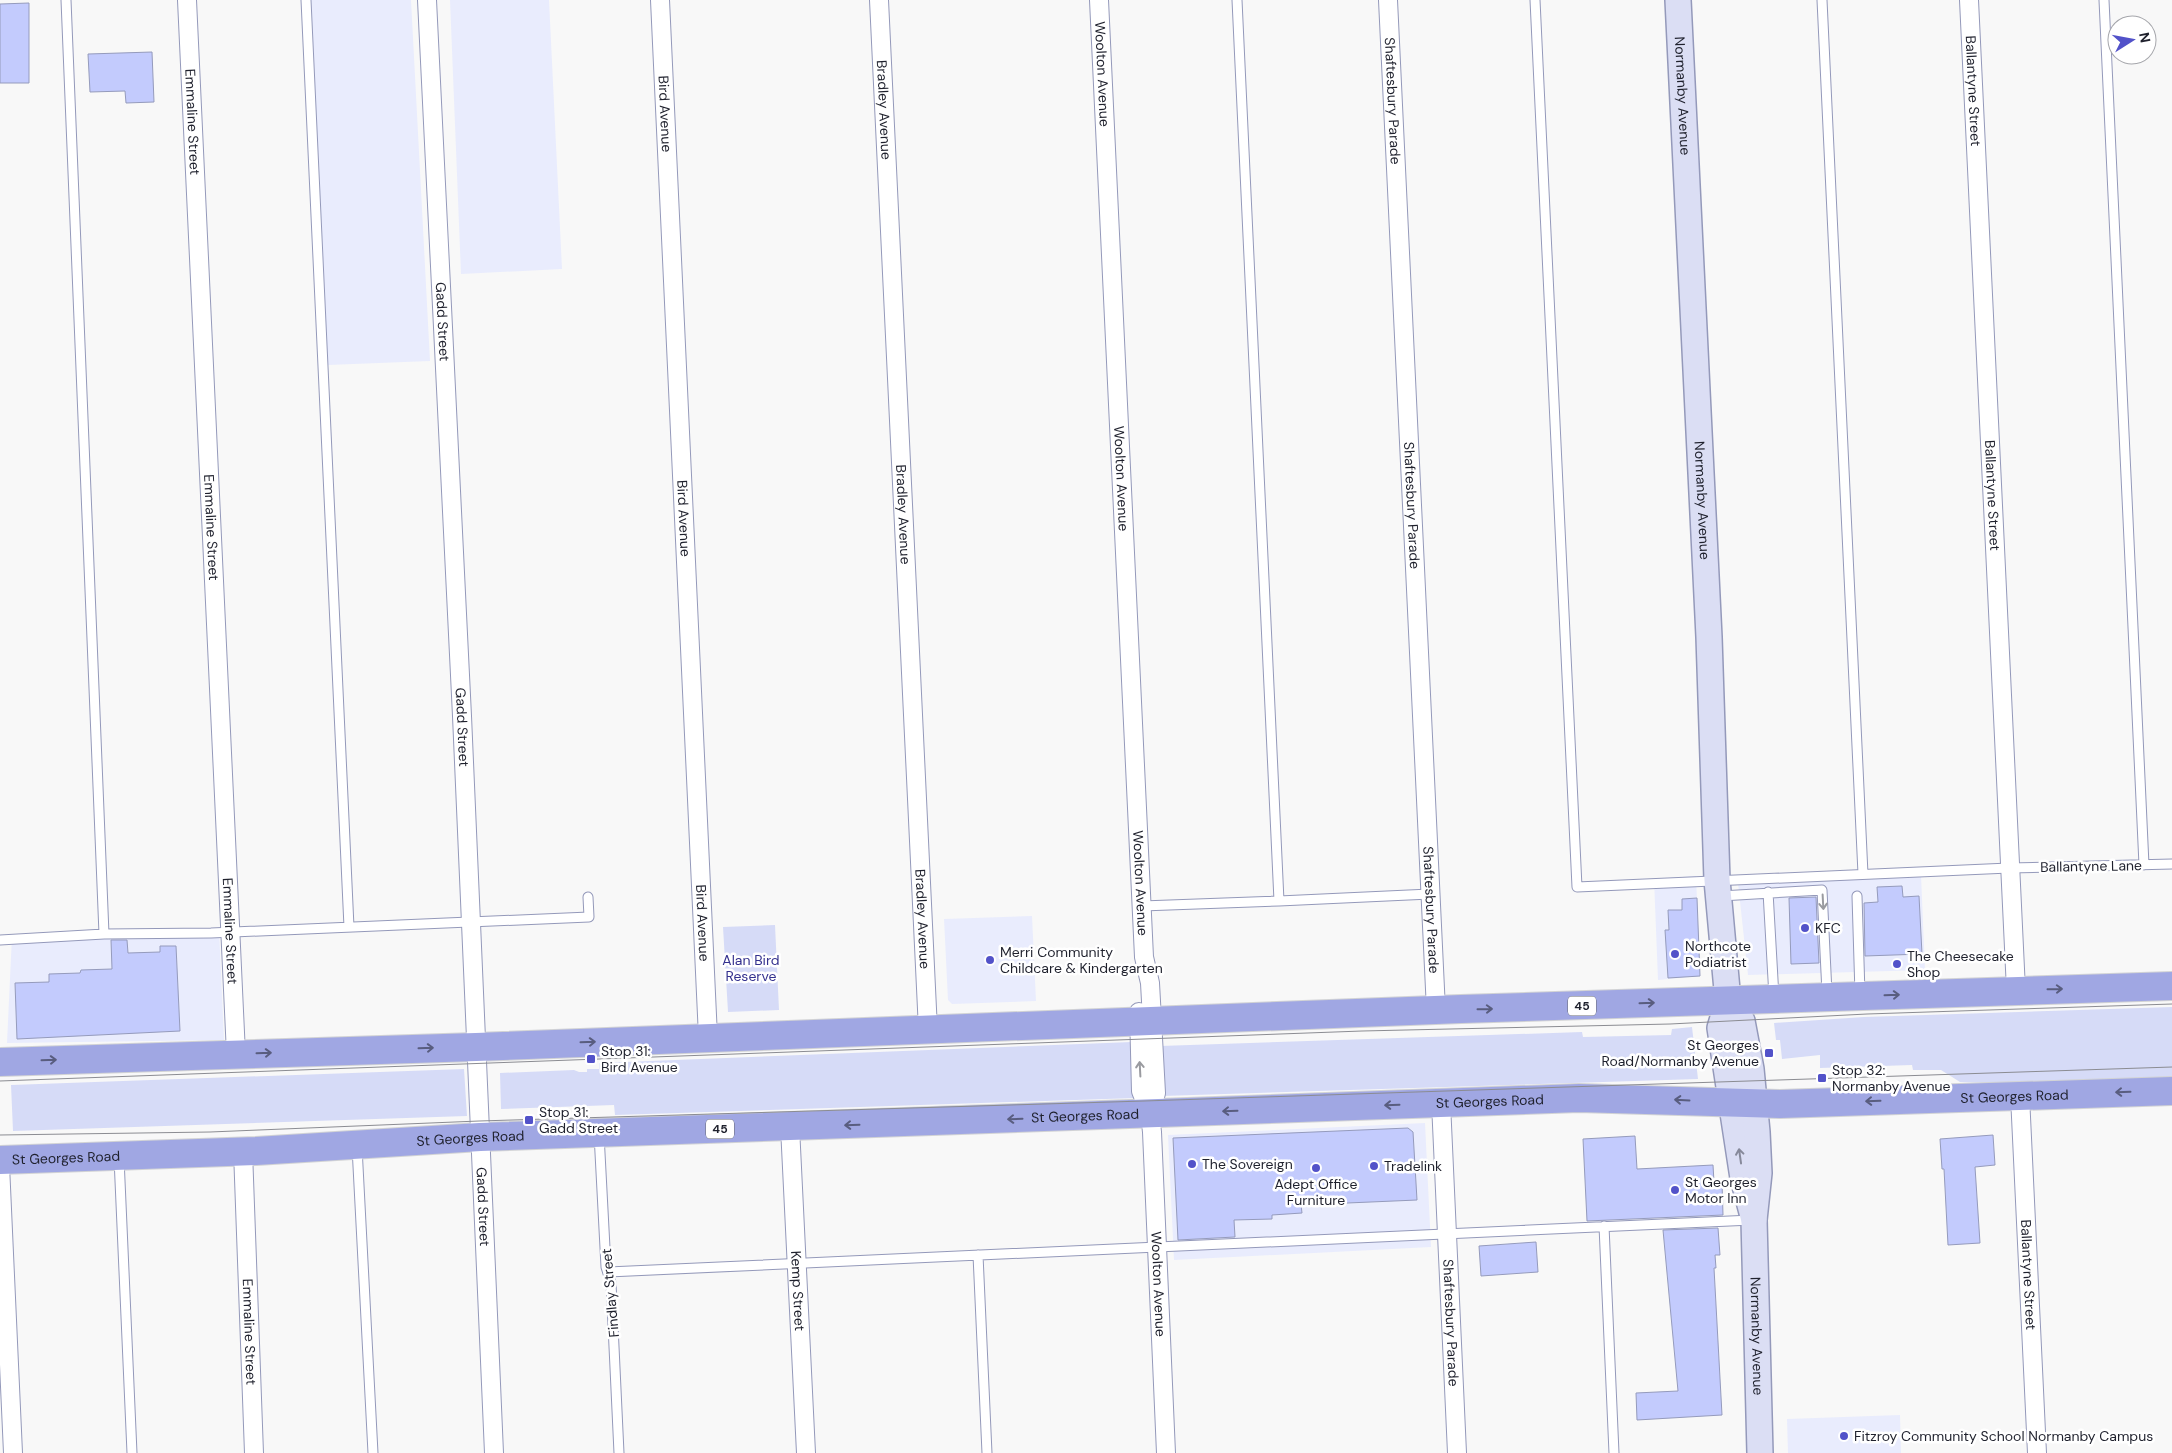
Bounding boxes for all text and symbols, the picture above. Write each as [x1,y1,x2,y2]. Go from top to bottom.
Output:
north arrow [2107,15,2157,65]
street label: Woolton Avenue [1091,21,1114,127]
text: N [2135,31,2155,44]
street label: Ballantyne Street [1962,35,1985,147]
street label: Normanby Avenue [1671,36,1695,156]
street label: Shaftesbury Parade [1381,37,1405,165]
street label: Bradley Avenue [873,60,896,160]
street label: Emmaline Street [181,68,204,175]
street label: Bird Avenue [655,75,676,153]
street label: Gadd Street [432,282,454,362]
street label: Woolton Avenue [1110,425,1133,532]
street label: Ballantyne Street [1981,440,2004,551]
street label: Shaftesbury Parade [1400,441,1424,570]
street label: Normanby Avenue [1690,441,1714,560]
street label: Bradley Avenue [892,464,915,565]
street label: Emmaline Street [200,474,223,581]
street label: Bird Avenue [673,480,695,557]
street label: Gadd Street [452,687,473,767]
street label: Woolton Avenue [1129,830,1152,936]
street label: Shaftesbury Parade [1419,846,1443,974]
street label: Ballantyne Lane [2040,856,2142,876]
street label: Bradley Avenue [911,869,934,969]
street label: Emmaline Street [219,877,242,985]
street label: Bird Avenue [692,884,713,962]
one-way arrow [1818,894,1827,910]
place label: KFC [1815,919,1841,937]
marker: KFC [1799,922,1811,934]
place label: Northcote Podiatrist [1685,937,1751,971]
place label: Merri Community Childcare & Kindergarten [1000,943,1163,977]
place label: The Cheesecake Shop [1907,947,2014,981]
marker: Northcote Podiatrist [1669,948,1681,960]
park label: Alan Bird Reserve [722,951,780,985]
marker: Merri Community Childcare & Kindergarten [984,954,996,966]
marker: The Cheesecake Shop [1891,958,1903,970]
one-way arrow [2046,984,2063,994]
one-way arrow [1884,990,1900,1000]
road number: 45 [1568,996,1596,1016]
one-way arrow [1639,999,1655,1008]
one-way arrow [1476,1004,1493,1014]
place label: St Georges Road/Normanby Avenue [1602,1036,1759,1070]
one-way arrow [580,1037,596,1046]
place label: Stop 31: Bird Avenue [601,1042,678,1076]
one-way arrow [418,1043,434,1053]
marker: St Georges Road/Normanby Avenue [1763,1047,1775,1059]
one-way arrow [255,1049,271,1058]
marker: Stop 31: Bird Avenue [585,1053,597,1065]
one-way arrow [40,1056,56,1065]
one-way arrow [1135,1061,1144,1077]
place label: Stop 32: Normanby Avenue [1832,1061,1951,1095]
marker: Stop 32: Normanby Avenue [1816,1072,1828,1084]
street label: St Georges Road [1960,1085,2069,1107]
one-way arrow [2116,1088,2132,1097]
street label: St Georges Road [1435,1090,1544,1112]
one-way arrow [1675,1096,1691,1105]
one-way arrow [1866,1096,1882,1105]
one-way arrow [1384,1100,1400,1110]
place label: Stop 31: Gadd Street [539,1103,618,1137]
street label: St Georges Road [1031,1105,1139,1126]
one-way arrow [1222,1106,1238,1116]
marker: Stop 31: Gadd Street [523,1114,535,1126]
one-way arrow [1007,1114,1023,1124]
road number: 45 [706,1120,734,1138]
one-way arrow [845,1120,861,1130]
street label: St Georges Road [416,1126,525,1150]
street label: St Georges Road [12,1147,120,1169]
one-way arrow [1735,1148,1745,1164]
place label: The Sovereign [1202,1155,1293,1173]
place label: Tradelink [1384,1157,1442,1175]
marker: The Sovereign [1186,1158,1198,1170]
marker: Tradelink [1368,1160,1380,1172]
marker: Adept Office Furniture [1310,1162,1322,1174]
street label: Gadd Street [473,1167,494,1247]
place label: St Georges Motor Inn [1685,1173,1757,1207]
place label: Adept Office Furniture [1275,1175,1357,1209]
marker: St Georges Motor Inn [1669,1184,1681,1196]
street label: Ballantyne Street [2017,1219,2040,1331]
street label: Woolton Avenue [1147,1231,1170,1337]
street label: Findlay Street [597,1248,623,1338]
street label: Kemp Street [787,1250,809,1331]
street label: Shaftesbury Parade [1439,1259,1463,1387]
street label: Normanby Avenue [1746,1277,1768,1396]
street label: Emmaline Street [239,1278,261,1385]
place label: Fitzroy Community School Normanby Campus [1854,1427,2153,1445]
marker: Fitzroy Community School Normanby Campus [1838,1430,1850,1442]

